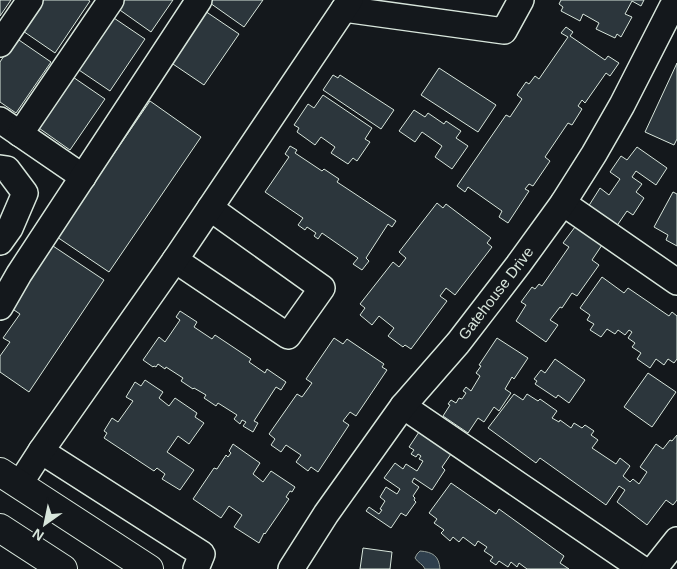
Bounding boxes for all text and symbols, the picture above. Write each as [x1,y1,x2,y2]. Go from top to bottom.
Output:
street label: Gatehouse Drive [455,243,536,343]
north arrow [20,499,70,549]
text: N [29,525,47,544]

